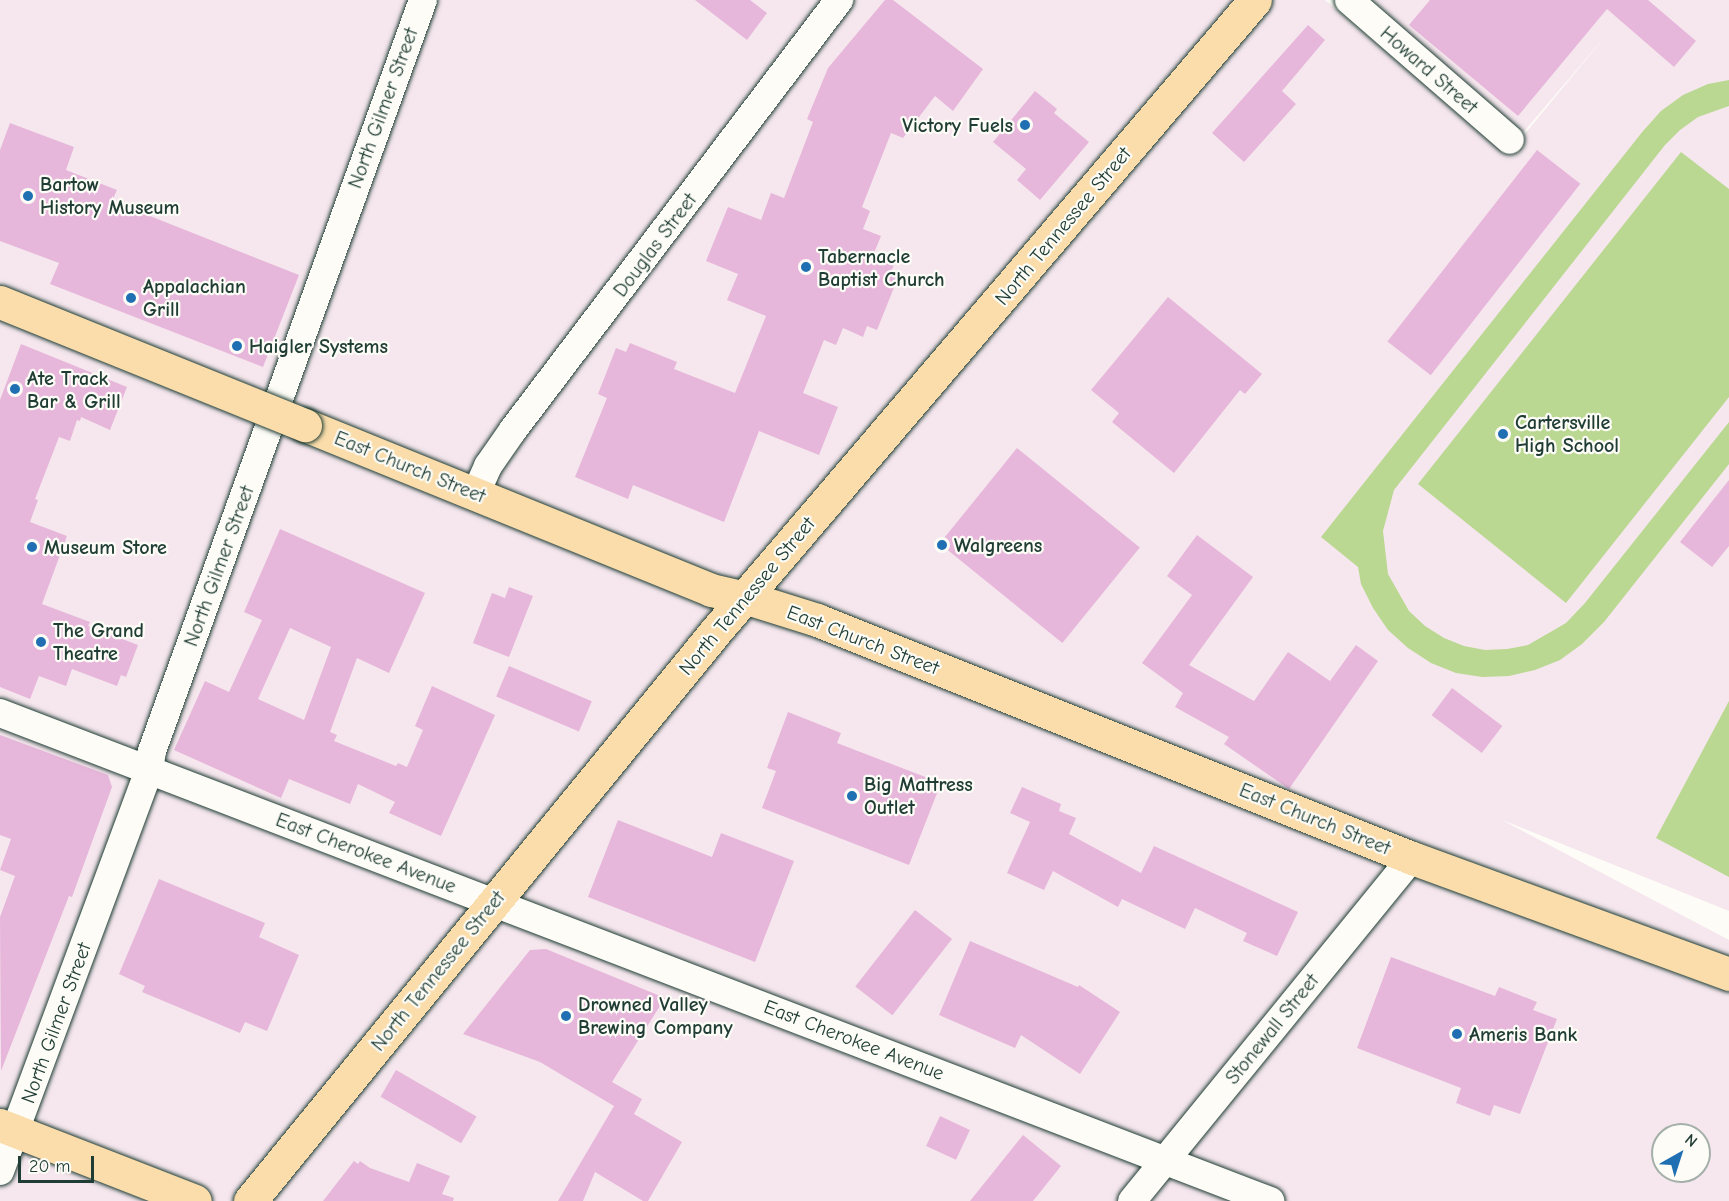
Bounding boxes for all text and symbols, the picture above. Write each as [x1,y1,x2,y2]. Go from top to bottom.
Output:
street label: Howard Street [1375,21,1483,119]
street label: North Gilmer Street [343,24,423,192]
place label: Victory Fuels [902,113,1013,137]
marker: Victory Fuels [1018,118,1032,132]
street label: North Tennessee Street [990,142,1136,310]
place label: Bartow History Museum [40,172,179,219]
street label: Douglas Street [608,188,702,302]
marker: Bartow History Museum [21,189,35,203]
place label: Tabernacle Baptist Church [818,244,945,291]
marker: Tabernacle Baptist Church [799,260,813,274]
place label: Appalachian Grill [143,274,246,321]
marker: Appalachian Grill [124,291,138,305]
place label: Haigler Systems [249,334,388,358]
marker: Haigler Systems [230,339,244,353]
place label: Ate Track Bar & Grill [27,366,121,413]
marker: Ate Track Bar & Grill [8,382,22,396]
place label: Cartersville High School [1515,410,1619,457]
street label: East Church Street [331,426,489,508]
marker: Cartersville High School [1496,427,1510,441]
street label: North Gilmer Street [179,482,259,650]
street label: North Tennessee Street [674,512,820,680]
place label: Walgreens [954,533,1042,557]
place label: Museum Store [44,535,167,559]
marker: Walgreens [935,538,949,552]
marker: Museum Store [25,540,39,554]
street label: East Church Street [784,600,942,680]
place label: The Grand Theatre [53,618,144,665]
marker: The Grand Theatre [34,635,48,649]
place label: Big Mattress Outlet [864,772,973,819]
street label: East Church Street [1236,778,1394,860]
marker: Big Mattress Outlet [845,789,859,803]
street label: East Cherokee Avenue [272,808,460,898]
street label: North Tennessee Street [366,886,510,1056]
street label: North Gilmer Street [16,939,96,1107]
street label: Stonewall Street [1220,969,1324,1089]
place label: Drowned Valley Brewing Company [578,993,733,1040]
street label: East Cherokee Avenue [760,995,948,1085]
marker: Drowned Valley Brewing Company [559,1009,573,1023]
place label: Ameris Bank [1469,1022,1577,1046]
marker: Ameris Bank [1450,1027,1464,1041]
north arrow [1651,1123,1711,1183]
text: N [1681,1130,1701,1151]
scale bar [21,1144,98,1182]
text: 20 m [29,1156,70,1177]

